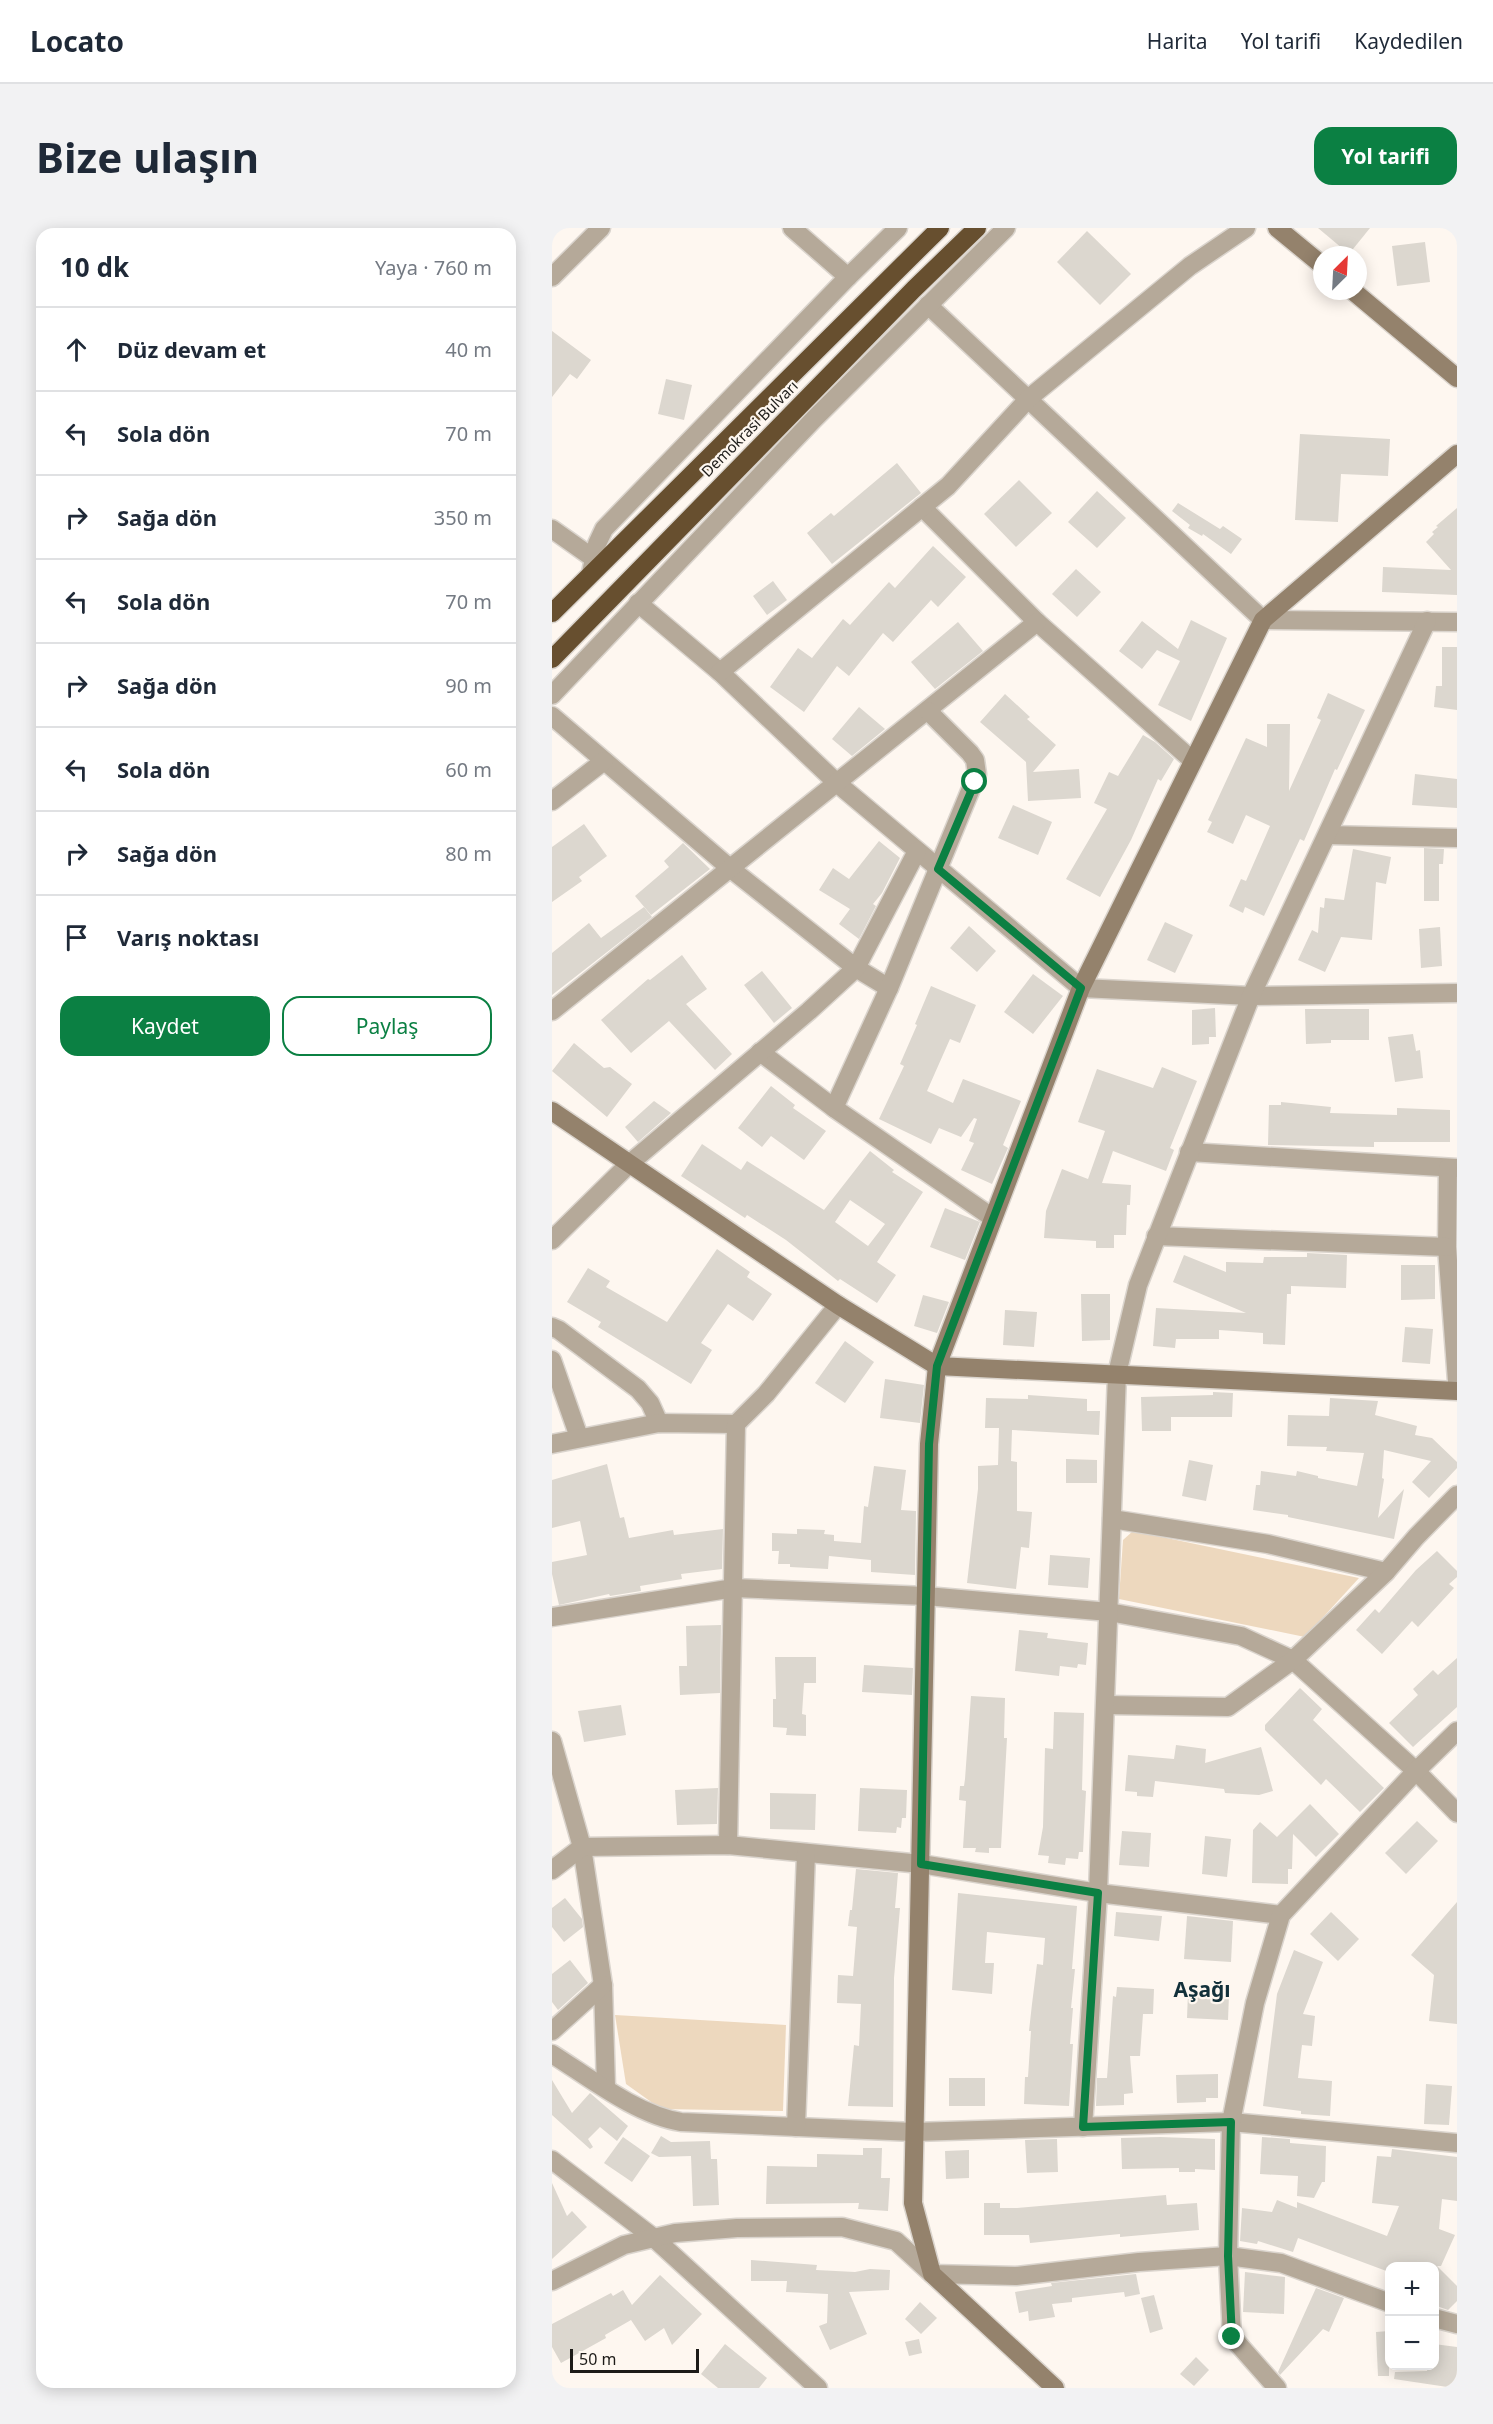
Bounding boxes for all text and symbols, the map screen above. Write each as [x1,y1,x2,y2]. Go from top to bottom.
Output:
text: Locato [30,22,124,60]
text: Harita [1147,27,1208,55]
text: Yol tarifi [1241,27,1321,55]
text: Kaydedilen [1354,27,1463,55]
button: Yol tarifi [1314,127,1457,185]
text: Bize ulaşın [36,128,259,185]
north arrow [1313,246,1367,300]
text: 10 dk [60,249,129,285]
text: Yaya · 760 m [375,254,492,281]
icon: ahead [60,333,93,366]
text: Düz devam et [117,334,266,364]
text: 40 m [445,336,492,363]
street label: Demokrasi Bulvarı [697,376,802,481]
icon: left [60,417,93,450]
text: Sola dön [117,418,210,448]
text: 70 m [445,420,492,447]
icon: right [60,501,93,534]
text: Sağa dön [117,502,217,532]
text: 350 m [434,504,492,531]
icon: left [60,585,93,618]
text: Sola dön [117,586,210,616]
text: 70 m [445,588,492,615]
icon: right [60,669,93,702]
text: Sağa dön [117,670,217,700]
text: 90 m [445,672,492,699]
icon: left [60,753,93,786]
text: Sola dön [117,754,210,784]
text: 60 m [445,756,492,783]
route start [961,768,987,794]
icon: right [60,837,93,870]
text: Sağa dön [117,838,217,868]
text: 80 m [445,840,492,867]
icon: arrive [60,921,93,954]
text: Varış noktası [117,922,259,952]
button: Kaydet [60,996,270,1056]
button: Paylaş [282,996,492,1056]
district label: Aşağı [1173,1975,1231,2003]
map controls [1385,2262,1439,2370]
button: + [1385,2262,1439,2316]
button: − [1385,2316,1439,2370]
route end [1218,2323,1244,2349]
scale bar [570,2346,699,2374]
text: 50 m [579,2348,616,2370]

